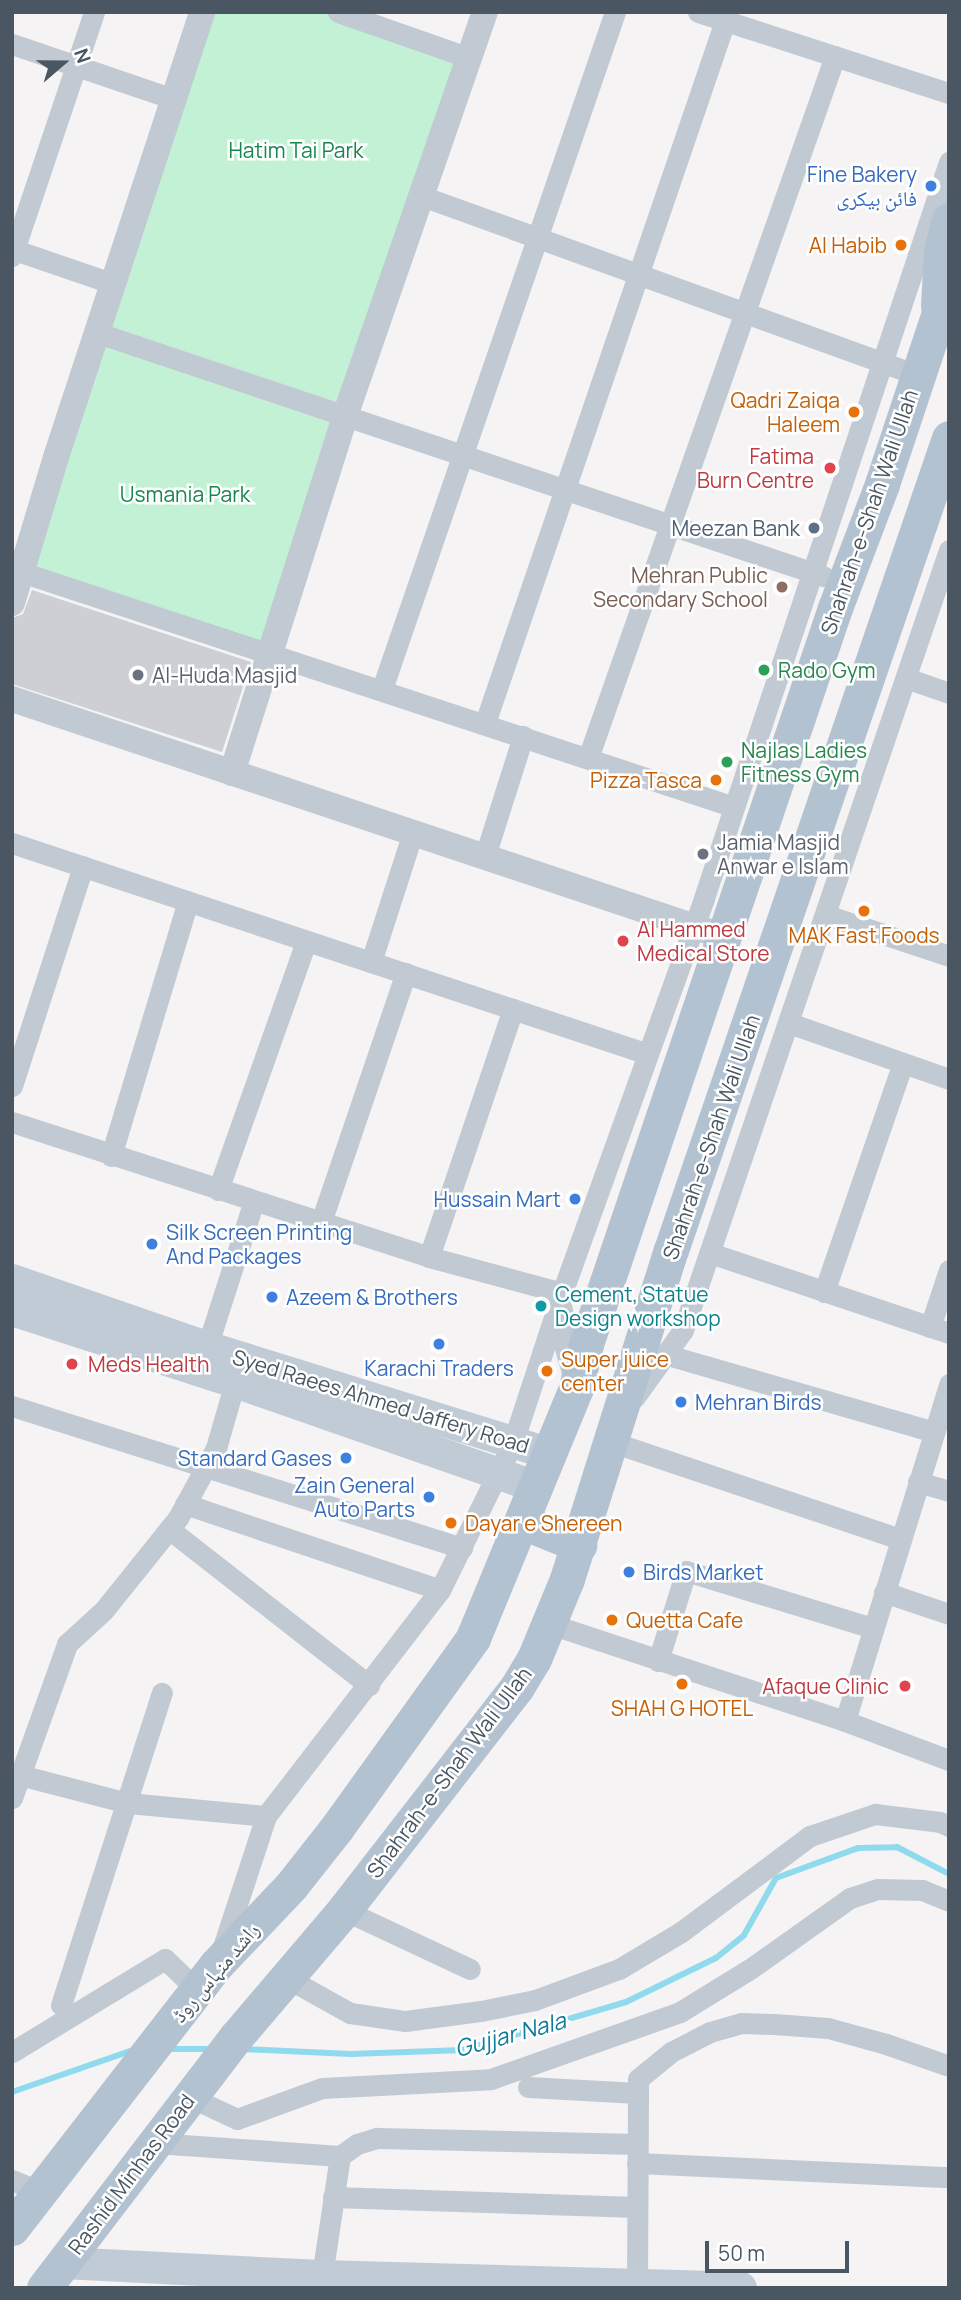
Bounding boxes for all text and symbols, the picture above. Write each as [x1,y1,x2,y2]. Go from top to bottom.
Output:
north arrow [28,28,98,98]
text: N [68,45,97,67]
park label: Hatim Tai Park [228,137,364,163]
place label: Fine Bakery فائن بیکری [807,161,917,211]
marker: Fine Bakery فائن بیکری [923,178,939,194]
place label: Al Habib [809,232,887,258]
marker: Al Habib [893,237,909,253]
street label: Shahrah-e-Shah Wali Ullah [815,386,923,638]
place label: Qadri Zaiqa Haleem [730,387,840,437]
marker: Qadri Zaiqa Haleem [846,404,862,420]
place label: Fatima Burn Centre [697,443,814,493]
marker: Fatima Burn Centre [820,458,840,478]
park label: Usmania Park [120,481,250,507]
place label: Meezan Bank [672,515,800,541]
marker: Meezan Bank [806,520,822,536]
place label: Mehran Public Secondary School [593,562,768,612]
marker: Mehran Public Secondary School [774,579,790,595]
place label: Rado Gym [778,657,876,683]
place label: Al-Huda Masjid [152,662,297,688]
marker: Rado Gym [756,662,772,678]
marker: Al-Huda Masjid [130,667,146,683]
place label: Najlas Ladies Fitness Gym [741,737,867,787]
marker: Najlas Ladies Fitness Gym [719,754,735,770]
place label: Pizza Tasca [590,767,702,793]
marker: Pizza Tasca [708,772,724,788]
place label: Jamia Masjid Anwar e Islam [717,829,848,879]
marker: Jamia Masjid Anwar e Islam [695,846,711,862]
marker: MAK Fast Foods [856,903,872,919]
place label: Al Hammed Medical Store [637,916,770,966]
place label: MAK Fast Foods [788,922,940,948]
marker: Al Hammed Medical Store [615,933,631,949]
street label: Shahrah-e-Shah Wali Ullah [657,1011,765,1263]
place label: Hussain Mart [434,1186,561,1212]
marker: Hussain Mart [567,1191,583,1207]
place label: Silk Screen Printing And Packages [166,1219,352,1269]
marker: Silk Screen Printing And Packages [144,1236,160,1252]
place label: Cement, Statue Design workshop [555,1281,721,1331]
place label: Azeem & Brothers [286,1284,458,1310]
marker: Azeem & Brothers [264,1289,280,1305]
marker: Cement, Statue Design workshop [533,1298,549,1314]
marker: Karachi Traders [431,1336,447,1352]
street label: Syed Raees Ahmed Jaffery Road [230,1344,532,1458]
place label: Super juice center [561,1346,669,1396]
place label: Meds Health [88,1351,209,1377]
marker: Meds Health [62,1354,82,1374]
place label: Karachi Traders [364,1355,514,1381]
marker: Super juice center [539,1363,555,1379]
place label: Mehran Birds [695,1389,821,1415]
marker: Mehran Birds [673,1394,689,1410]
place label: Standard Gases [178,1445,332,1471]
marker: Standard Gases [338,1450,354,1466]
place label: Zain General Auto Parts [294,1472,415,1522]
marker: Zain General Auto Parts [421,1489,437,1505]
place label: Dayar e Shereen [465,1510,622,1536]
marker: Dayar e Shereen [443,1515,459,1531]
place label: Birds Market [643,1559,764,1585]
marker: Birds Market [621,1564,637,1580]
place label: Quetta Cafe [626,1607,743,1633]
marker: Quetta Cafe [604,1612,620,1628]
street label: Shahrah-e-Shah Wali Ullah [361,1662,537,1882]
place label: Afaque Clinic [762,1673,889,1699]
marker: SHAH G HOTEL [674,1676,690,1692]
marker: Afaque Clinic [895,1676,915,1696]
place label: SHAH G HOTEL [611,1695,753,1721]
street label: راشد منہاس روڈ [166,1917,264,2027]
water label: Gujjar Nala [451,2006,569,2062]
street label: Rashid Minhas Road [63,2089,199,2259]
scale bar [709,2226,852,2270]
text: 50 m [718,2239,765,2267]

